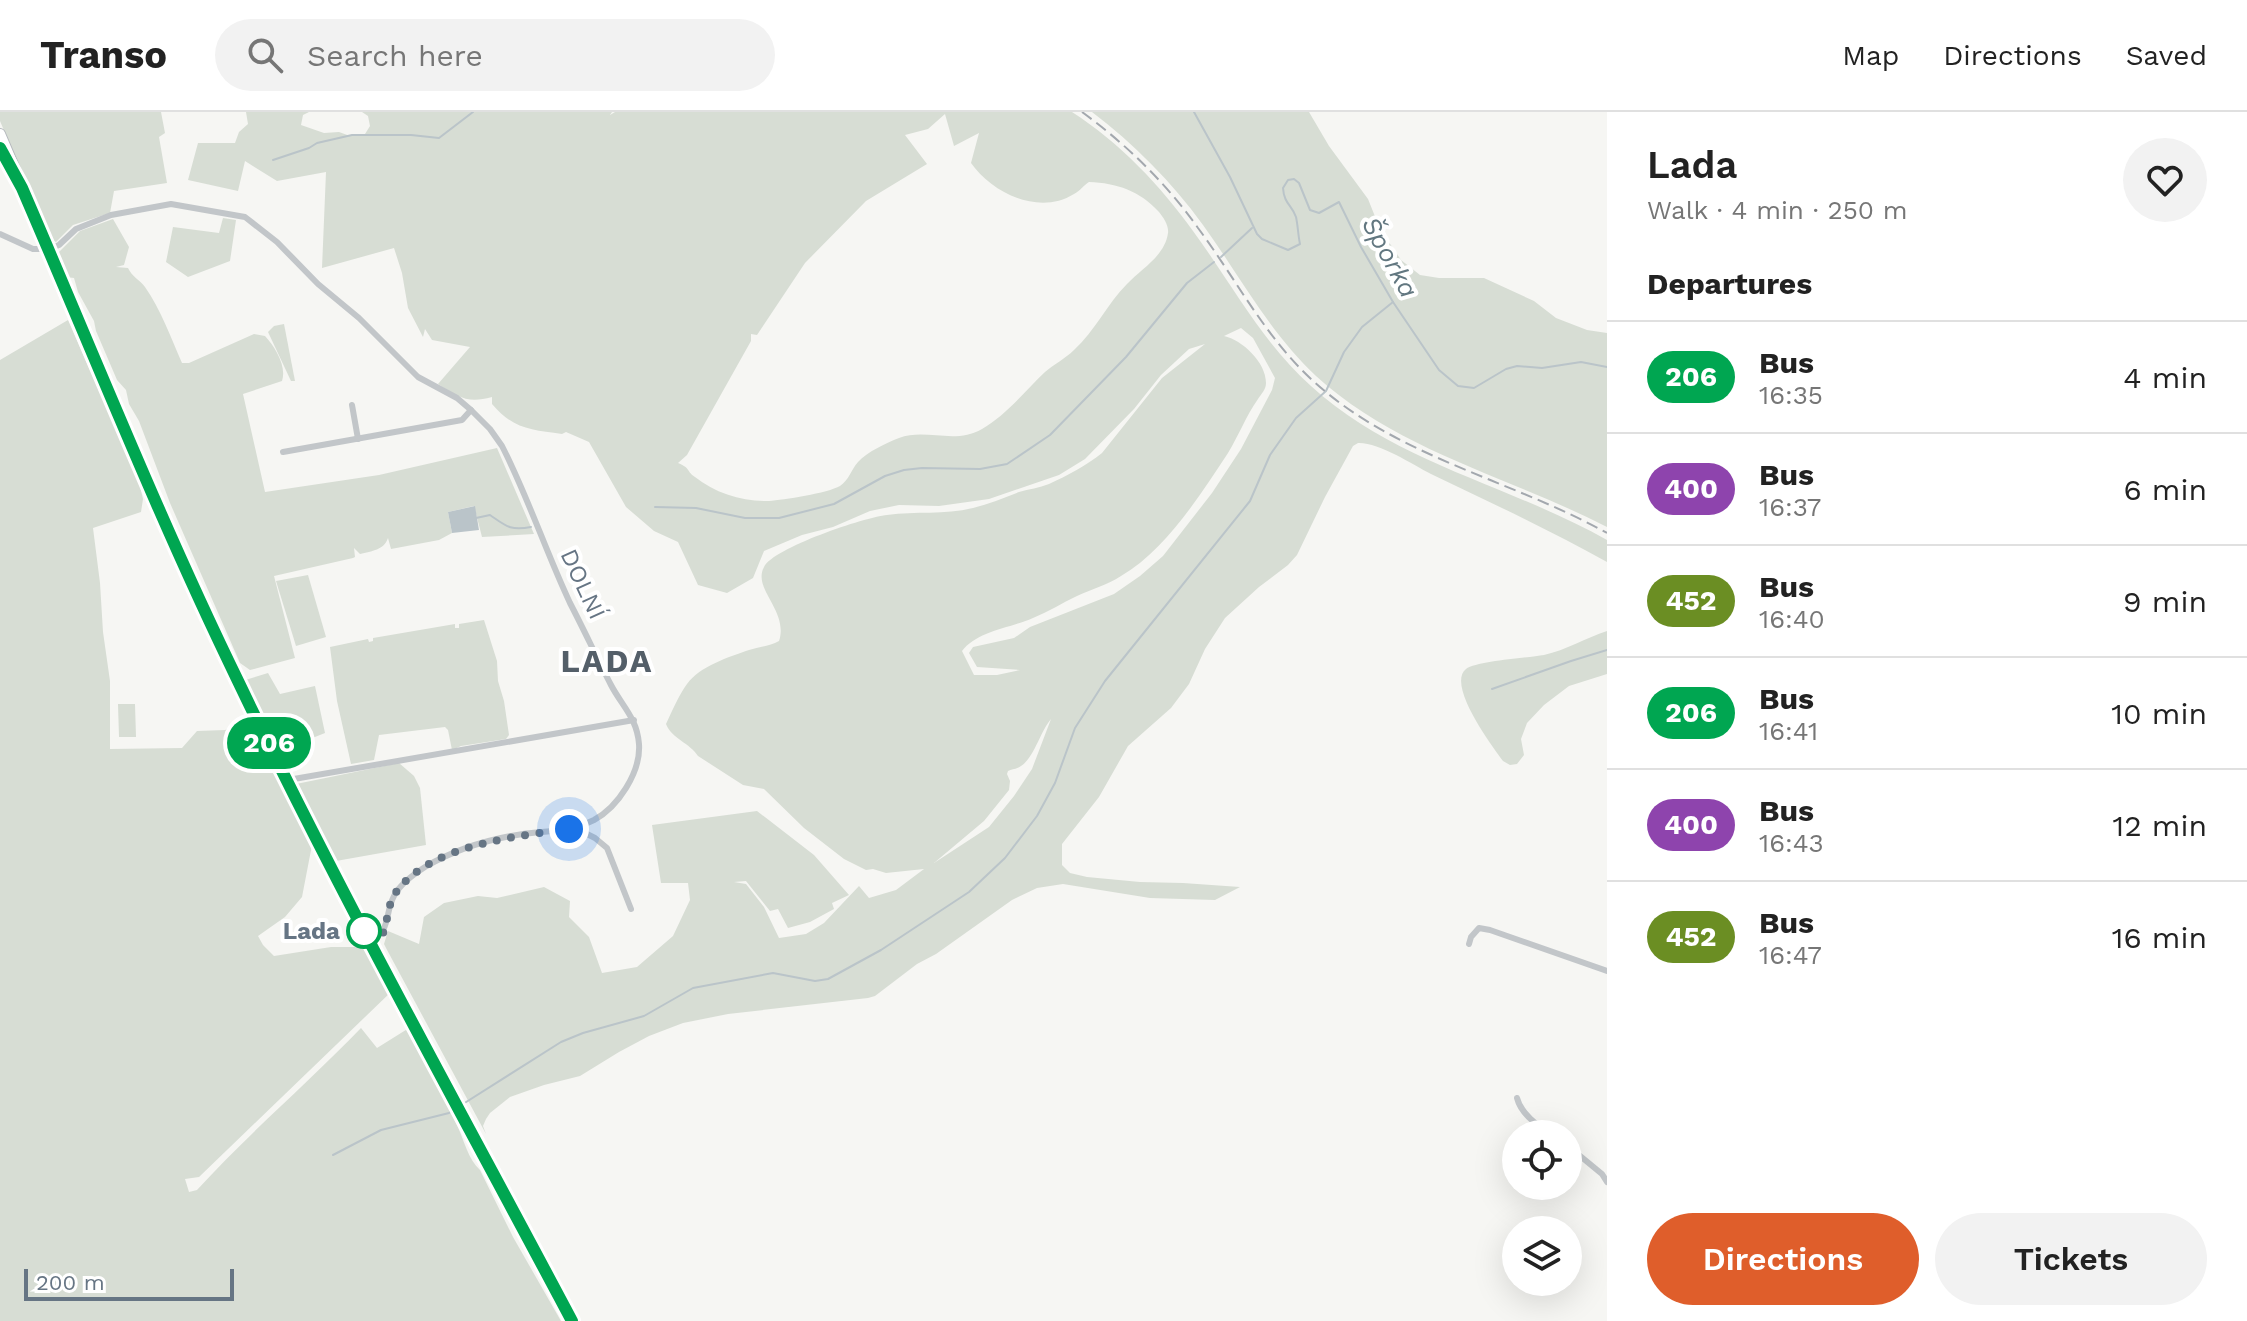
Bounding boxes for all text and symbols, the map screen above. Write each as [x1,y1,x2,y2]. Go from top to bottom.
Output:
search box [215,19,775,91]
text: Transo [40,33,167,77]
icon: search [243,33,287,77]
text: Search here [307,38,483,73]
text: Map [1842,39,1899,72]
text: Directions [1943,39,2082,72]
text: Saved [2126,39,2207,72]
button: heart [2123,138,2207,222]
text: Lada [1647,143,1737,187]
text: Walk · 4 min · 250 m [1647,195,1908,225]
water label: Šporka [1356,211,1424,303]
text: Departures [1647,266,1812,301]
text: Bus [1759,345,1814,380]
text: 206 [1665,360,1717,393]
text: 4 min [2123,360,2207,395]
text: 16:35 [1759,380,1823,410]
text: Bus [1759,457,1814,492]
text: 400 [1664,472,1718,505]
text: 6 min [2123,472,2207,507]
text: 16:37 [1759,492,1821,522]
street label: DOLNÍ [555,544,611,624]
text: Bus [1759,569,1814,604]
text: 452 [1665,584,1717,617]
text: 9 min [2123,584,2207,619]
text: 16:40 [1759,604,1825,634]
district label: LADA [561,642,653,680]
text: Bus [1759,681,1814,716]
text: 206 [1665,696,1717,729]
text: 10 min [2111,696,2207,731]
text: 16:41 [1759,716,1818,746]
line badge: 206 [223,717,315,769]
text: 206 [243,726,295,759]
text: Bus [1759,793,1814,828]
text: 400 [1664,808,1718,841]
text: 12 min [2112,808,2207,843]
your location [549,809,589,849]
text: 16:43 [1759,828,1824,858]
text: Bus [1759,905,1814,940]
marker: Lada [347,914,381,948]
place label: Lada [283,917,340,945]
text: 452 [1665,920,1717,953]
text: 16 min [2112,920,2207,955]
text: 16:47 [1759,940,1822,970]
map controls [1502,1120,1582,1296]
button: locate [1502,1120,1582,1200]
button: Directions [1647,1213,1919,1305]
button: Tickets [1935,1213,2207,1305]
button: layers [1502,1216,1582,1296]
scale bar [24,1265,234,1301]
text: 200 m [36,1270,105,1295]

